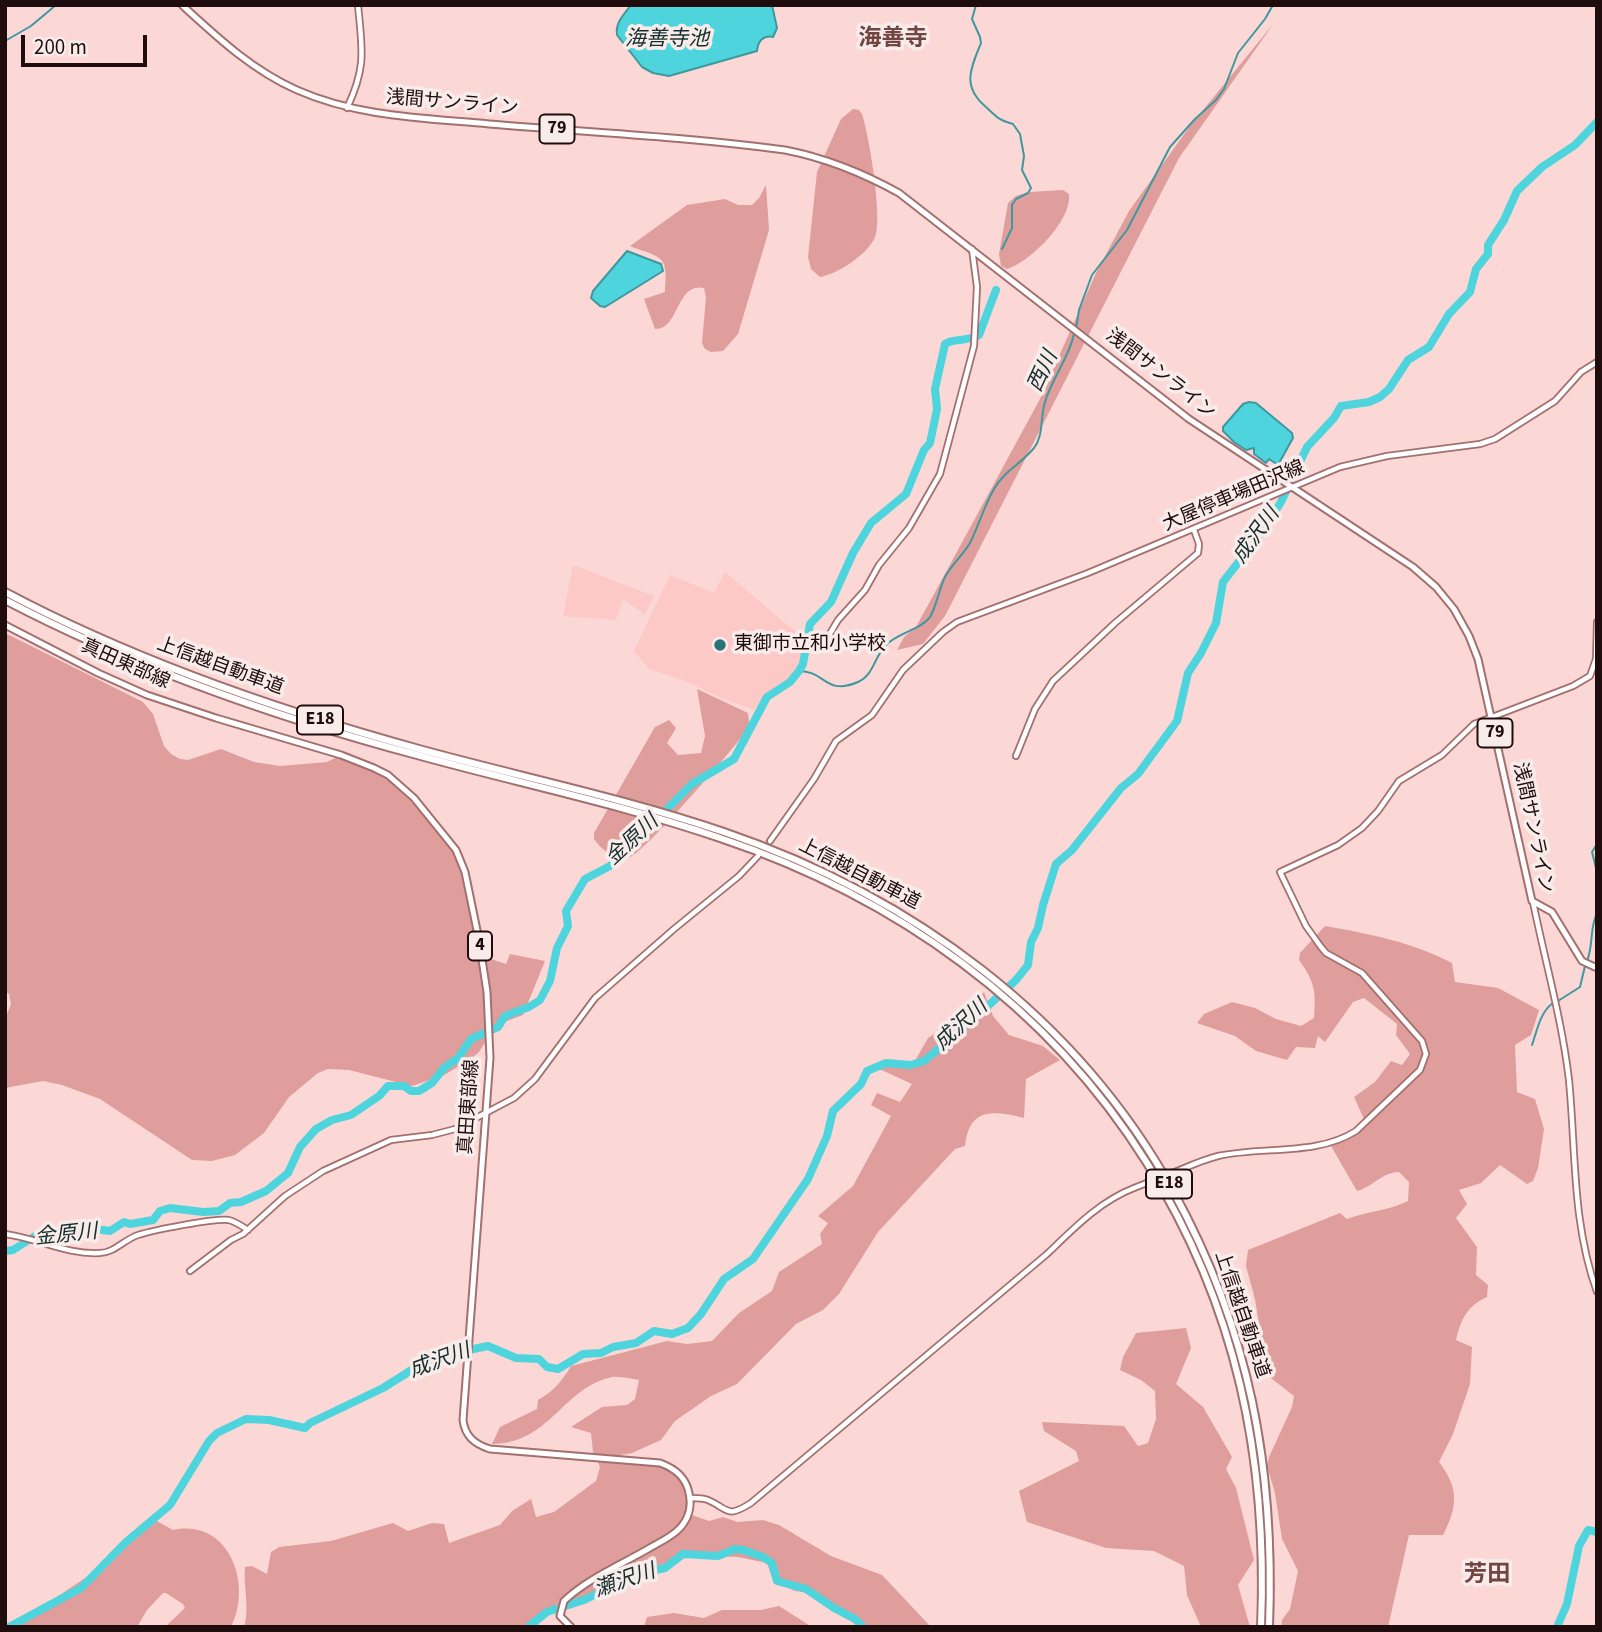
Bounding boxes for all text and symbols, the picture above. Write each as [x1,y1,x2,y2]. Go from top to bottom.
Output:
scale bar [24,21,150,65]
district label: 海善寺 [859,26,927,54]
water label: 海善寺池 [625,27,709,53]
text: 200 m [34,32,87,62]
street label: 浅間サンライン [385,87,519,121]
road number: 79 [540,114,574,144]
street label: 浅間サンライン [1101,325,1219,425]
water label: 西川 [1024,348,1064,396]
street label: 大屋停車場田沢線 [1160,457,1308,537]
water label: 成沢川 [1228,503,1286,569]
street label: 上信越自動車道 [154,634,286,700]
place label: 東御市立和小学校 [734,634,886,656]
street label: 真田東部線 [77,635,173,695]
marker: 東御市立和小学校 [712,637,728,653]
road number: E18 [297,706,343,734]
road number: 79 [1478,718,1512,748]
street label: 浅間サンライン [1507,761,1557,895]
water label: 金原川 [601,810,665,872]
street label: 上信越自動車道 [795,835,923,915]
road number: 4 [468,931,492,960]
water label: 成沢川 [930,995,994,1057]
street label: 真田東部線 [455,1059,485,1155]
road number: E18 [1146,1170,1192,1198]
water label: 金原川 [33,1220,99,1252]
street label: 上信越自動車道 [1209,1248,1273,1382]
water label: 成沢川 [406,1339,474,1385]
water label: 瀬沢川 [591,1560,659,1604]
district label: 芳田 [1464,1562,1510,1590]

